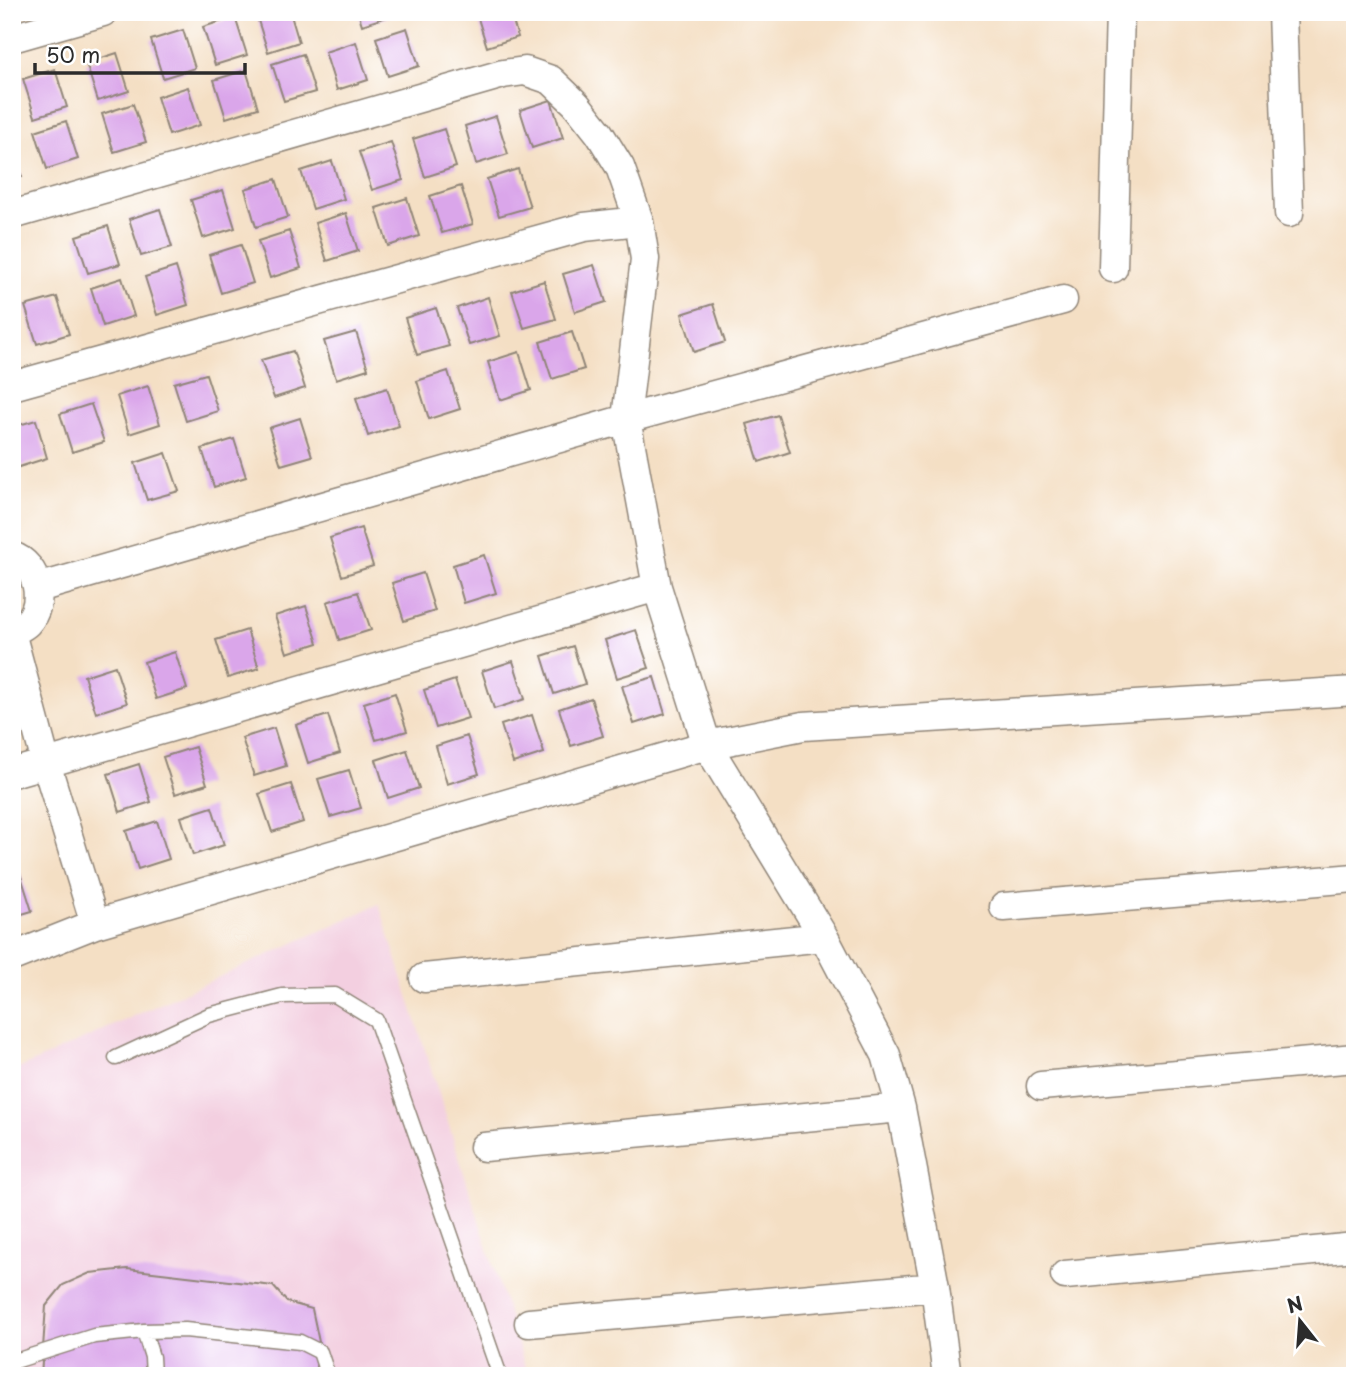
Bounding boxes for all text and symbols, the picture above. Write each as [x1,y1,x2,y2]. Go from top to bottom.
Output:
scale bar [35,32,245,76]
text: 50 m [46,38,100,70]
north arrow [1266,1286,1336,1356]
text: N [1283,1288,1306,1319]

